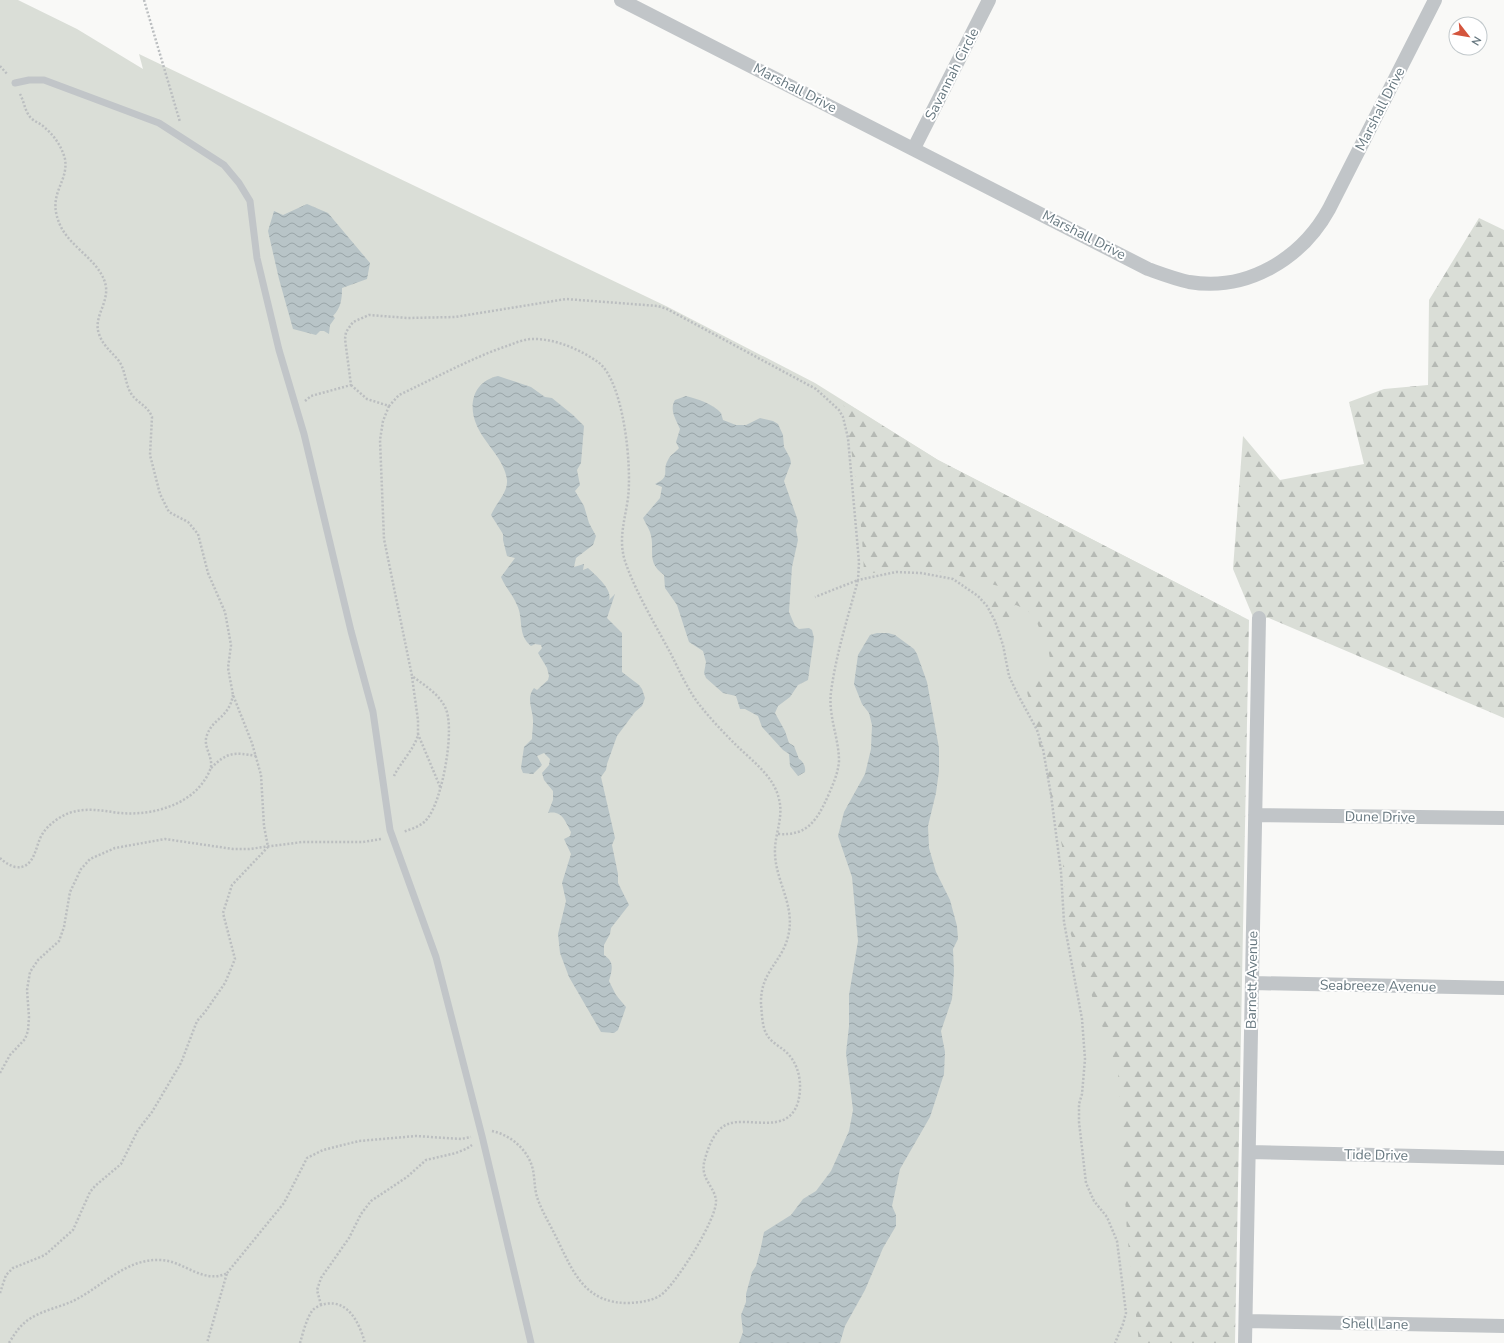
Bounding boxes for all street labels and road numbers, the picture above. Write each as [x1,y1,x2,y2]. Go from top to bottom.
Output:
street label: Savannah Circle [921,25,983,123]
street label: Marshall Drive [750,59,840,117]
street label: Marshall Drive [1351,64,1409,154]
street label: Marshall Drive [1039,206,1129,264]
street label: Dune Drive [1345,807,1415,827]
street label: Barnett Avenue [1242,931,1262,1029]
street label: Seabreeze Avenue [1320,975,1436,997]
street label: Tide Drive [1344,1145,1408,1165]
street label: Shell Lane [1342,1314,1408,1334]

